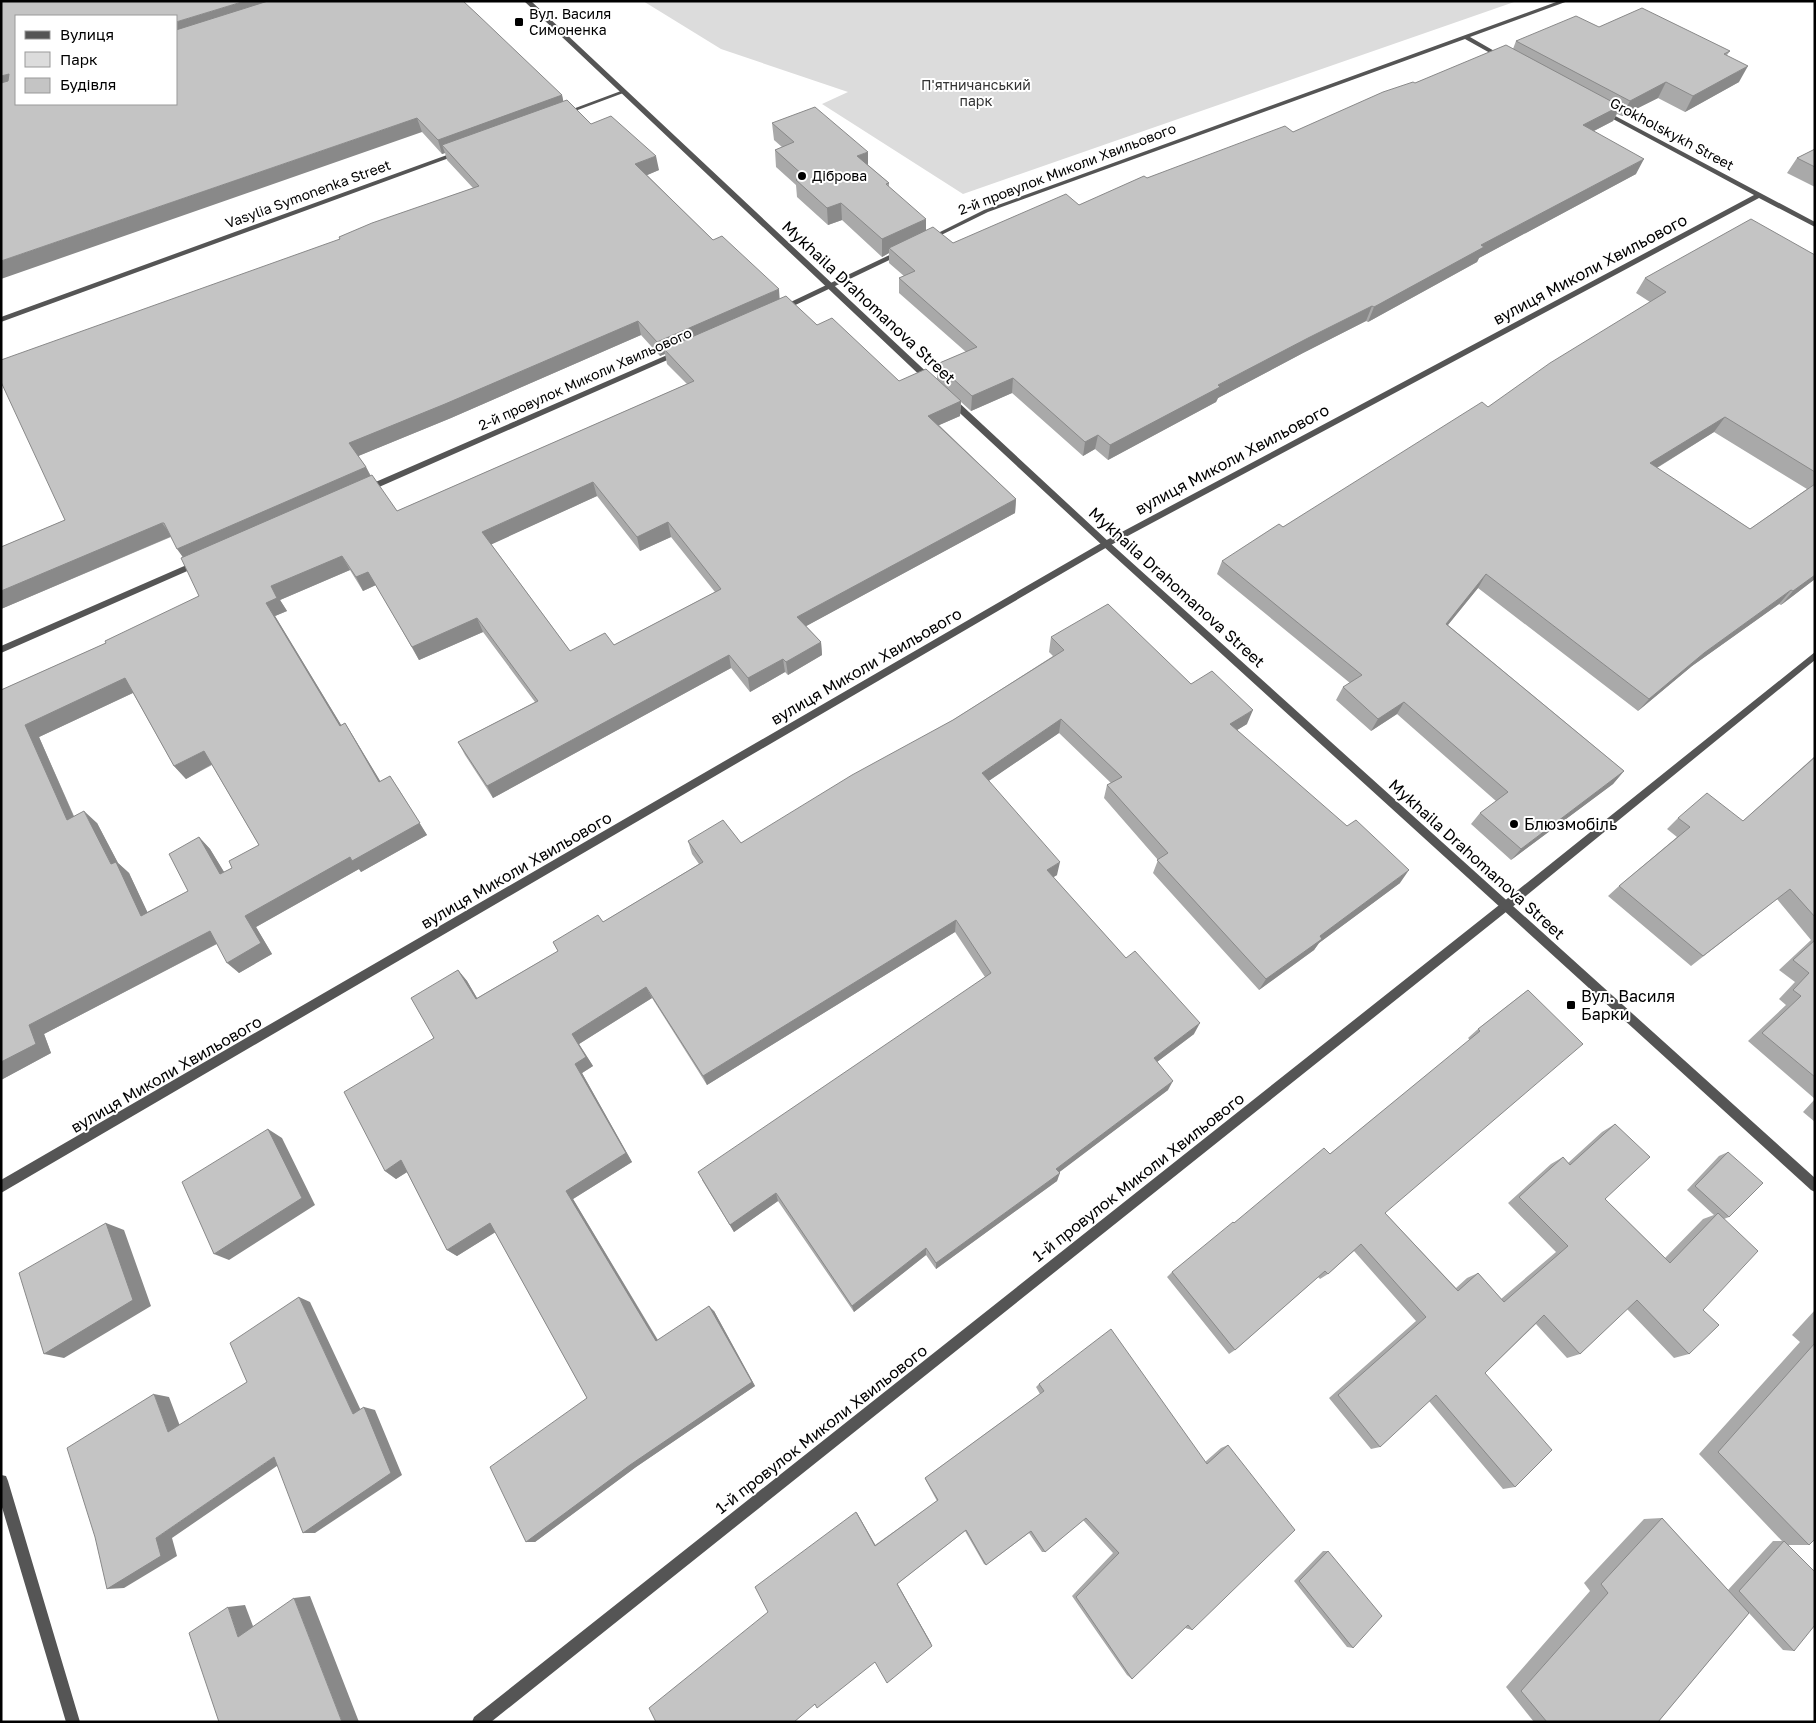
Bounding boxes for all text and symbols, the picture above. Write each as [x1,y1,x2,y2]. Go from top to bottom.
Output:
place label: Вул. Василя Симоненка [529,5,611,38]
legend [15,15,178,105]
marker: Вул. Василя Симоненка [513,16,525,28]
text: Вулиця [60,25,114,43]
text: Парк [60,50,98,68]
text: Будівля [60,75,116,93]
park label: П'ятничанський парк [921,76,1031,109]
street label: Grokholskykh Street [1607,94,1737,173]
street label: 2-й провулок Миколи Хвильового [956,119,1178,218]
street label: Vasylia Symonenka Street [223,156,393,231]
place label: Діброва [812,167,867,184]
marker: Діброва [796,170,808,182]
street label: вулиця Миколи Хвильового [1490,209,1690,329]
street label: Mykhaila Drahomanova Street [778,216,960,388]
street label: 2-й провулок Миколи Хвильового [475,324,694,433]
street label: вулиця Миколи Хвильового [1132,399,1332,519]
street label: Mykhaila Drahomanova Street [1085,503,1269,671]
street label: вулиця Миколи Хвильового [767,603,965,729]
street label: Mykhaila Drahomanova Street [1385,775,1569,943]
street label: вулиця Миколи Хвильового [417,807,615,933]
place label: Блюзмобіль [1524,814,1617,834]
marker: Блюзмобіль [1508,818,1520,830]
place label: Вул. Василя Барки [1581,986,1675,1024]
marker: Вул. Василя Барки [1565,999,1577,1011]
street label: вулиця Миколи Хвильового [67,1011,265,1137]
street label: 1-й провулок Миколи Хвильового [1028,1088,1248,1266]
street label: 1-й провулок Миколи Хвильового [711,1340,931,1518]

